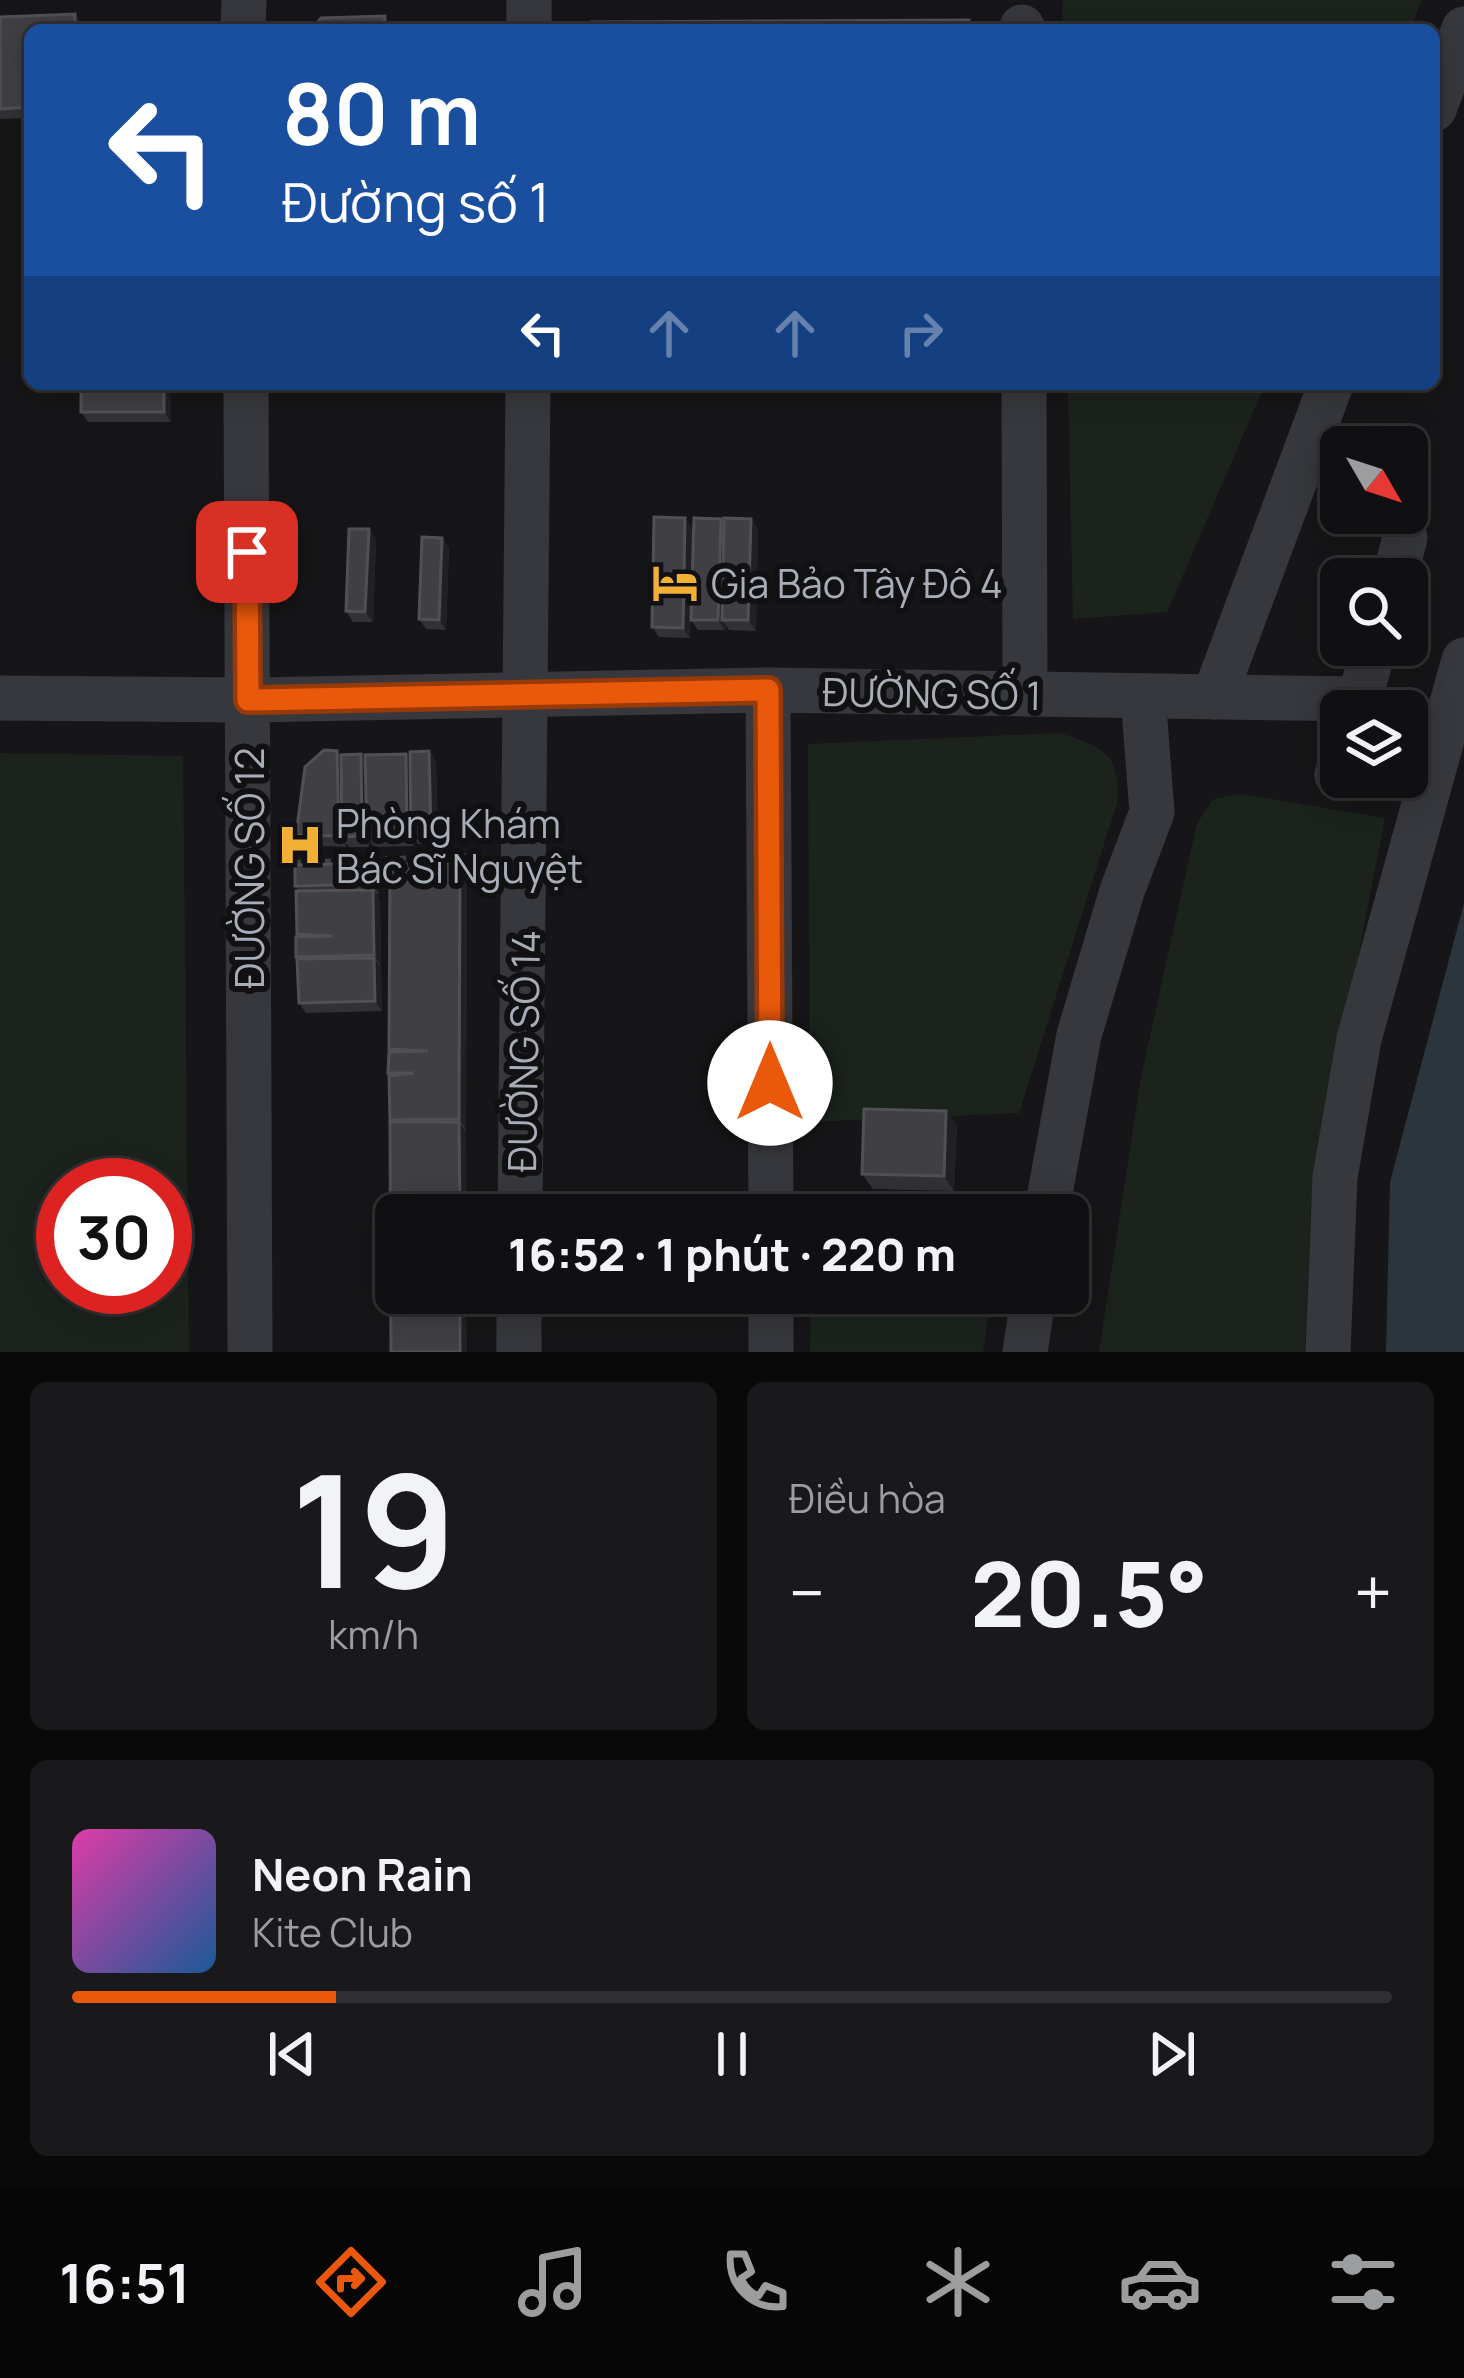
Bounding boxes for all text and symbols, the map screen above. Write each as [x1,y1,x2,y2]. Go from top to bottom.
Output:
text: 80 m [282,55,481,170]
icon: left [84,72,240,228]
text: Đường số 1 [282,164,550,238]
icon: left [510,300,576,366]
icon: ahead [636,300,702,366]
icon: ahead [762,300,828,366]
icon: right [888,300,954,366]
north arrow [1320,426,1428,534]
map controls [1320,426,1428,798]
pin [196,501,298,603]
icon: arrive [214,519,280,585]
place label: Gia Bảo Tây Đô 4 [711,556,1003,610]
hotel icon: Gia Bảo Tây Đô 4 [650,558,700,608]
button: search [1320,558,1428,666]
street label: ĐƯỜNG SỐ 1 [822,663,1042,722]
button: layers [1320,690,1428,798]
street label: ĐƯỜNG SỐ 12 [221,747,276,989]
place label: Phòng Khám Bác Sĩ Nguyệt [336,796,583,895]
hospital icon: Phòng Khám Bác Sĩ Nguyệt [275,820,325,870]
street label: ĐƯỜNG SỐ 14 [493,930,552,1172]
position arrow [707,1020,833,1146]
speed limit sign: 30 [36,1158,192,1314]
text: 16:52 · 1 phút · 220 m [508,1223,956,1285]
text: 19 [291,1422,456,1635]
text: Điều hòa [789,1471,946,1525]
text: 20.5° [971,1531,1208,1654]
text: − [789,1547,825,1637]
text: + [1354,1547,1392,1637]
text: km/h [328,1607,419,1661]
text: Neon Rain [252,1843,473,1905]
text: Kite Club [252,1905,413,1959]
icon: previous [259,2021,325,2087]
icon: pause [699,2021,765,2087]
icon: next [1139,2021,1205,2087]
icon: directions [309,2240,393,2324]
icon: music [511,2240,595,2324]
icon: phone [713,2240,797,2324]
icon: climate [916,2240,1000,2324]
icon: car [1118,2240,1202,2324]
icon: filters [1321,2240,1405,2324]
text: 16:51 [59,2245,190,2319]

